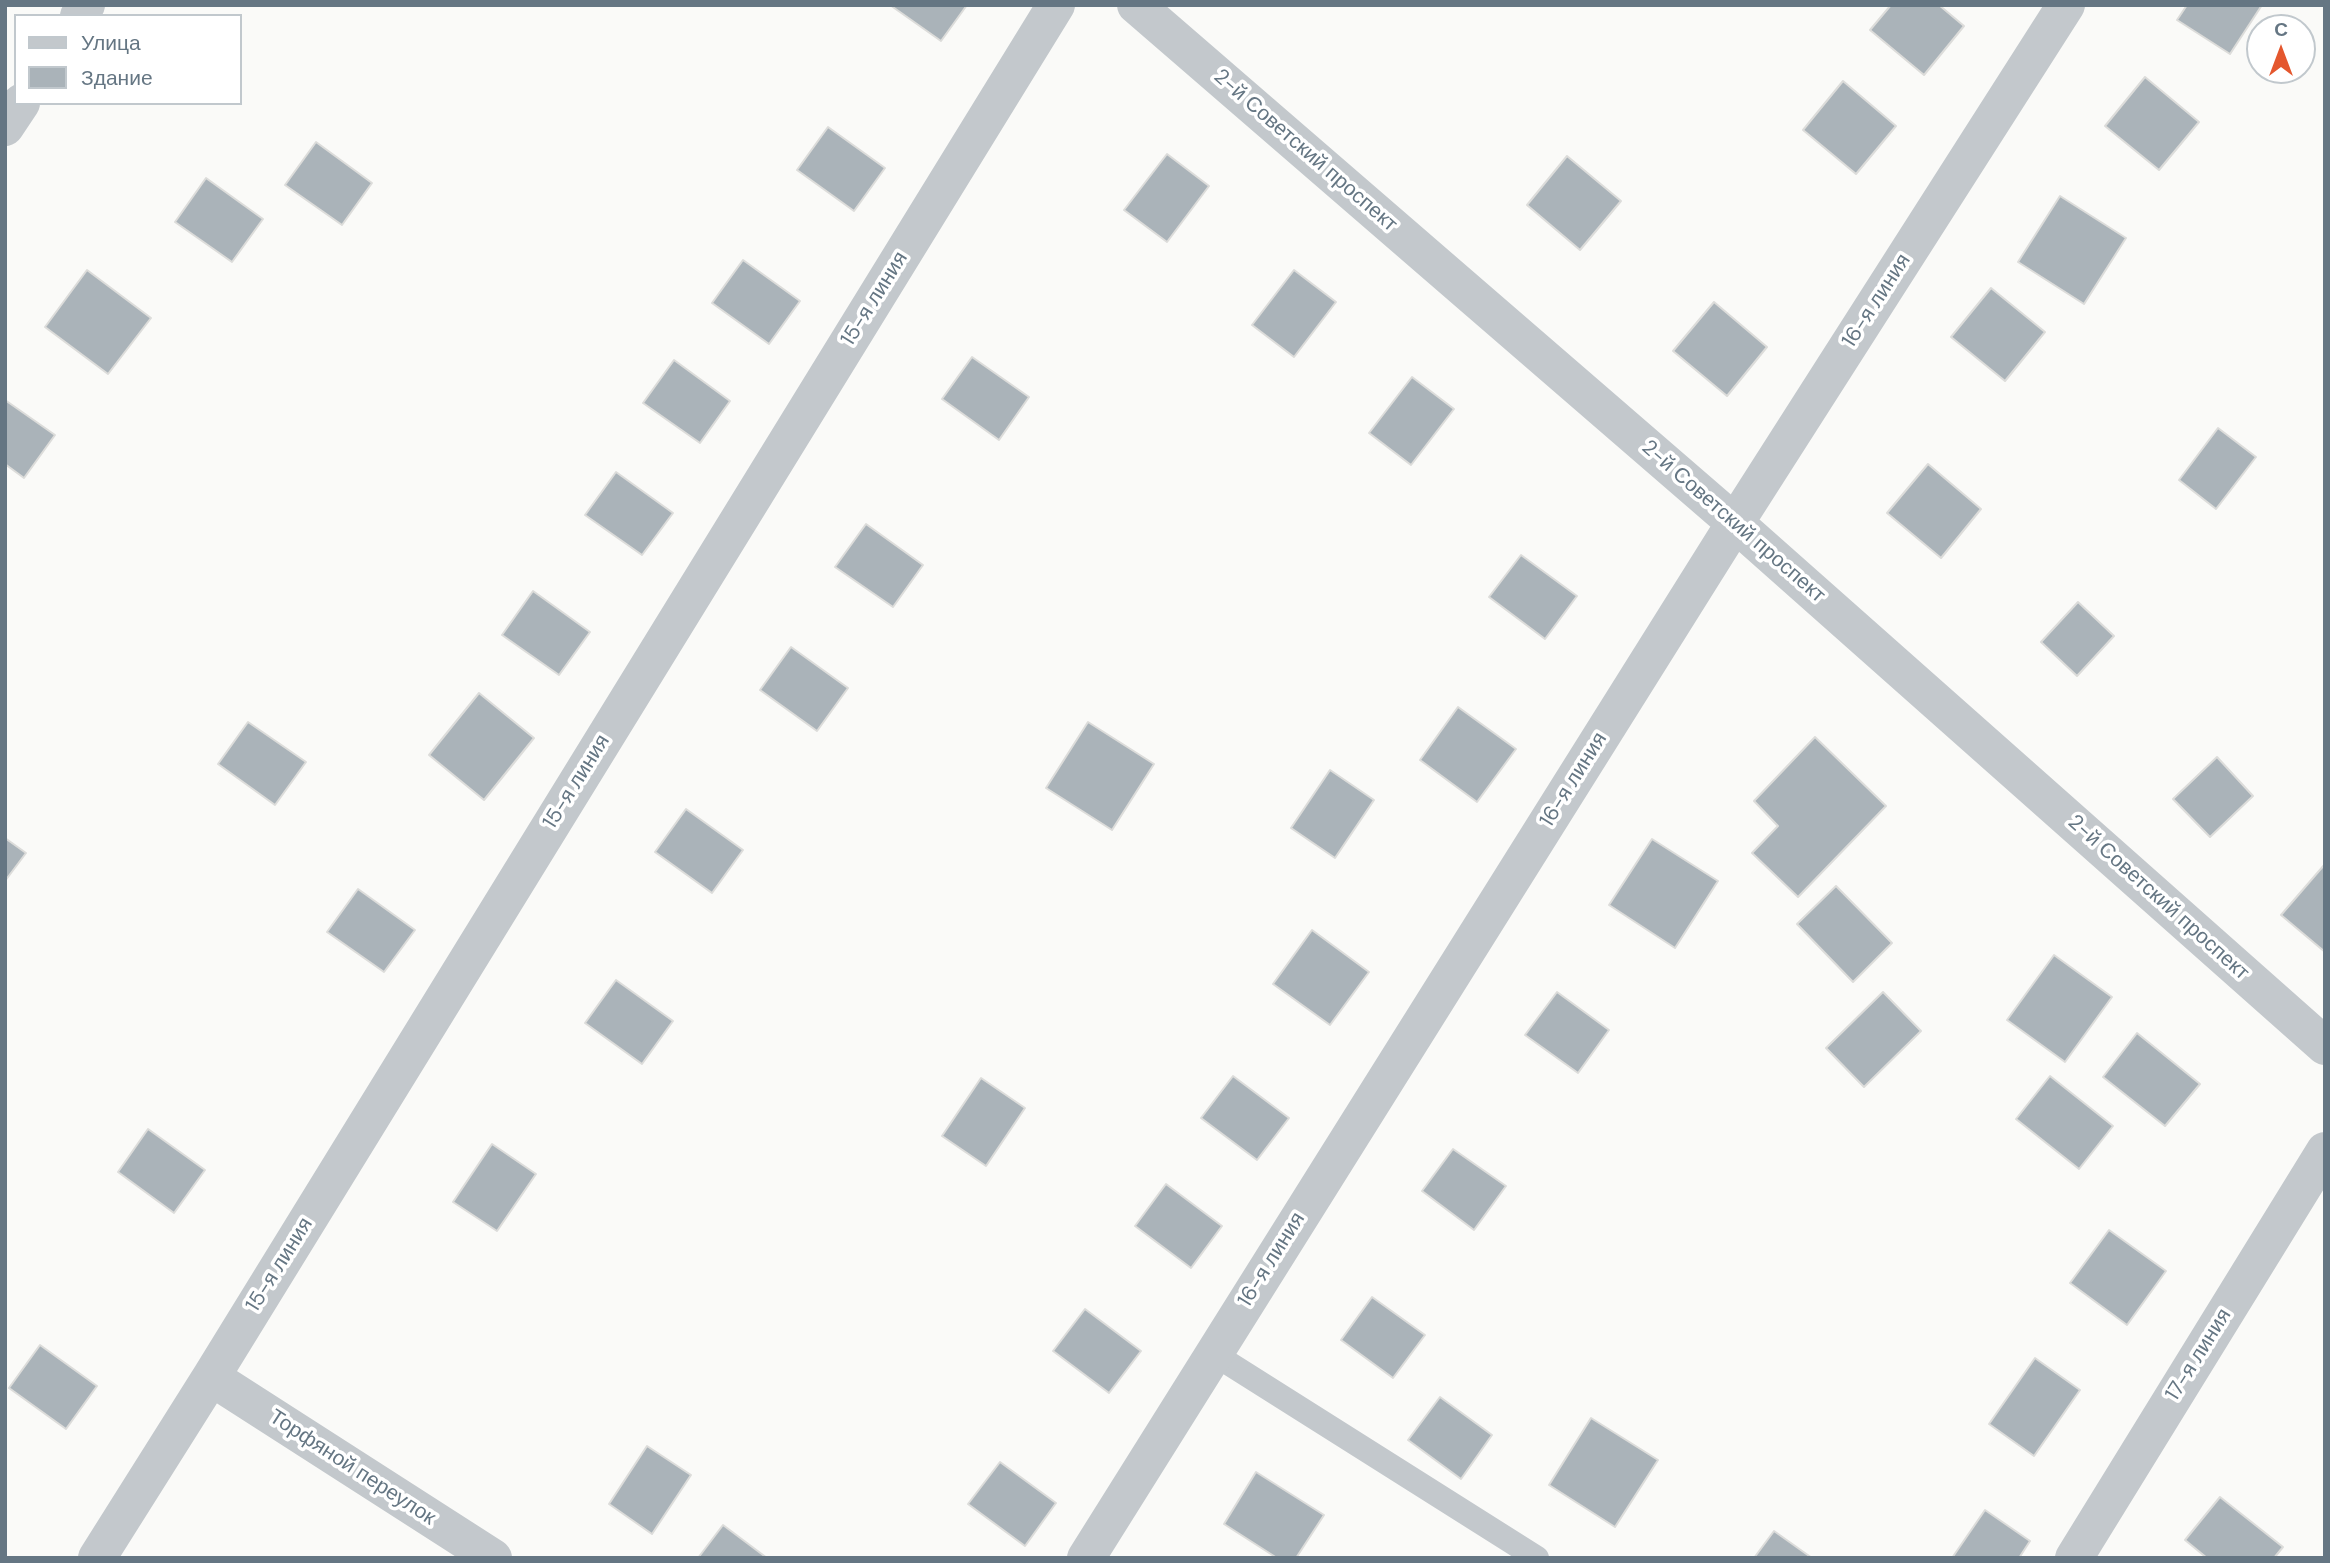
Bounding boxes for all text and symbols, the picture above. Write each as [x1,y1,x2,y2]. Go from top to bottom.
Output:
legend [14,14,242,105]
north arrow [2246,14,2316,84]
text: С [2274,17,2288,42]
text: Улица [81,29,141,57]
text: Здание [81,64,153,92]
street label: 2-й Советский проспект [1208,64,1402,238]
street label: 15-я линия [836,247,914,351]
street label: 16-я линия [1837,249,1917,353]
street label: 2-й Советский проспект [1636,435,1830,609]
street label: 16-я линия [1535,728,1613,832]
street label: 15-я линия [538,730,616,834]
street label: 2-й Советский проспект [2062,810,2254,986]
street label: 16-я линия [1233,1208,1311,1312]
street label: 15-я линия [241,1213,319,1317]
street label: 17-я линия [2161,1304,2237,1406]
street label: Торфяной переулок [264,1405,440,1531]

